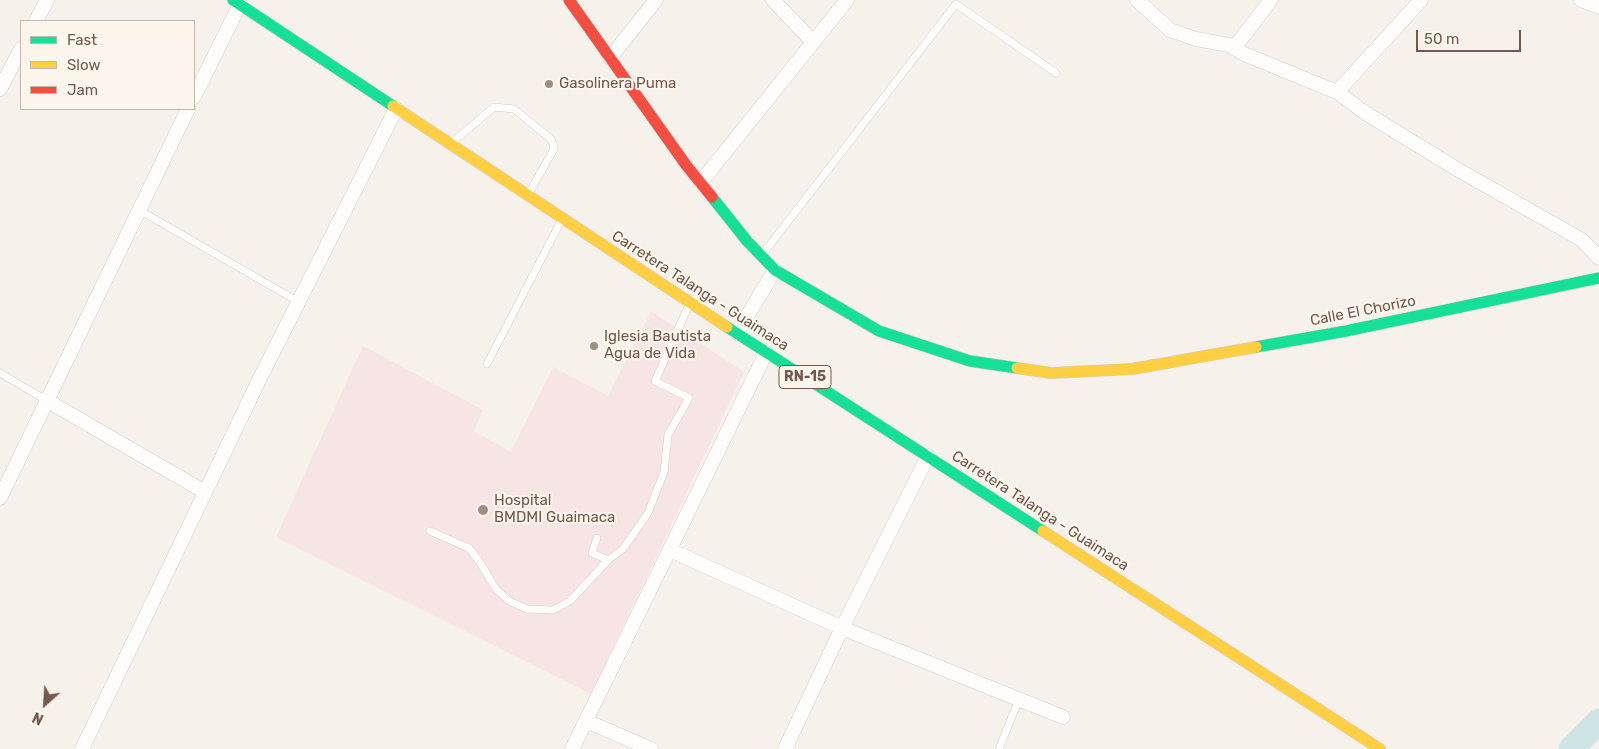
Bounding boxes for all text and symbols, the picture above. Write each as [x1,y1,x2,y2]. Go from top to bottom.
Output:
legend [20,20,195,110]
scale bar [1419,20,1524,52]
text: 50 m [1424,30,1459,48]
text: Fast [67,31,97,49]
text: Slow [67,56,100,74]
place label: Gasolinera Puma [559,75,676,93]
marker: Gasolinera Puma [543,78,555,90]
text: Jam [67,81,98,99]
street label: Carretera Talanga - Guaimaca [608,227,792,355]
street label: Calle El Chorizo [1309,292,1417,330]
place label: Iglesia Bautista Agua de Vida [604,328,711,363]
marker: Iglesia Bautista Agua de Vida [588,340,600,352]
road number: RN-15 [779,366,831,388]
street label: Carretera Talanga - Guaimaca [948,447,1132,575]
place label: Hospital BMDMI Guaimaca [494,492,615,527]
marker: Hospital BMDMI Guaimaca [476,503,490,517]
north arrow [20,679,70,729]
text: N [30,708,46,728]

